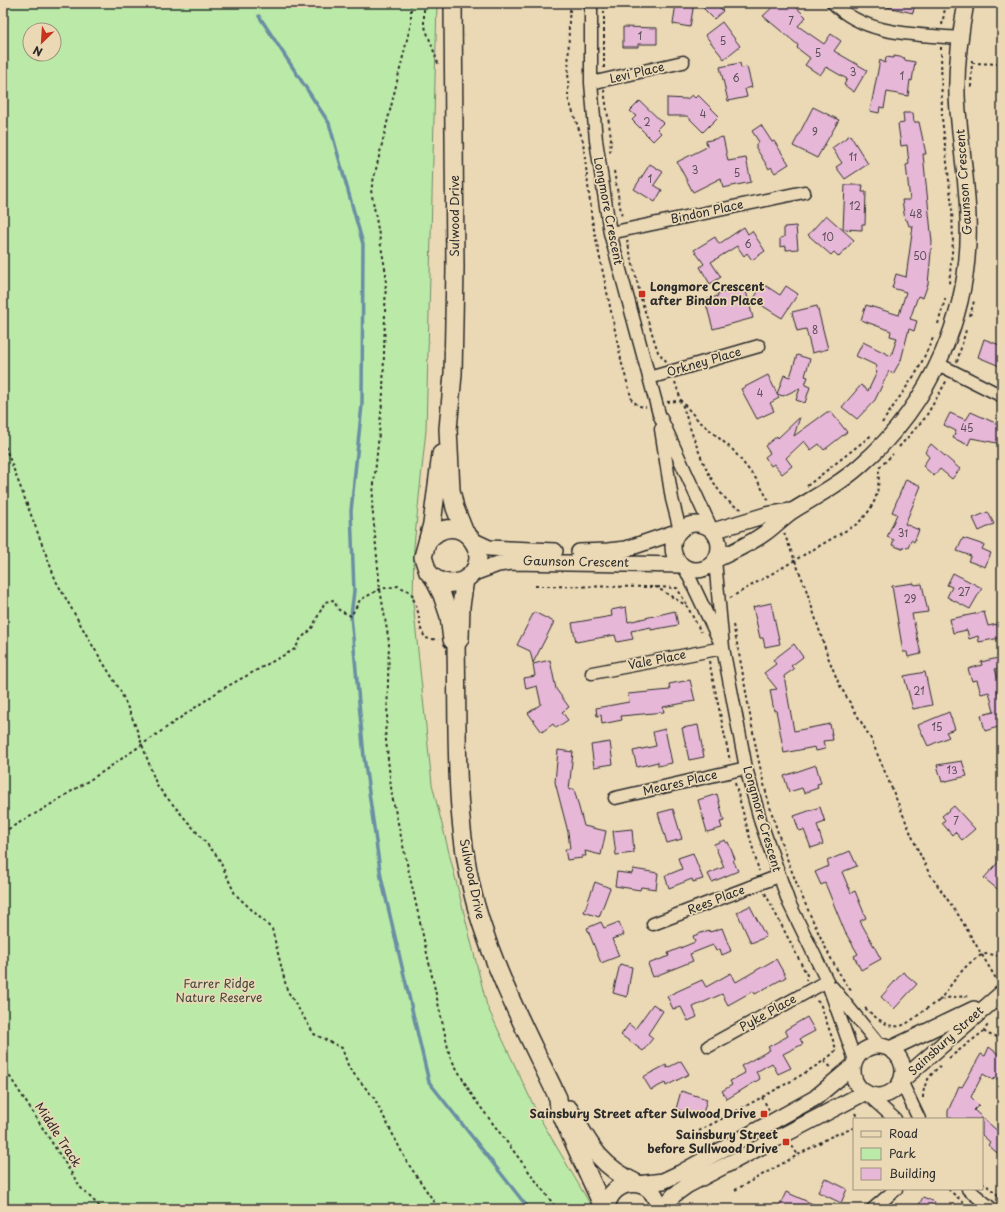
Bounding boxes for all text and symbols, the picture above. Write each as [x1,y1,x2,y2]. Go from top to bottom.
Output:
house number: 7 [788,13,794,28]
north arrow [22,22,62,62]
house number: 1 [638,28,642,43]
house number: 5 [720,33,726,48]
text: N [30,42,45,61]
house number: 5 [815,45,821,60]
street label: Levi Place [608,57,666,87]
house number: 3 [850,64,856,79]
house number: 1 [900,68,904,83]
house number: 6 [732,70,740,85]
house number: 4 [700,106,707,121]
house number: 2 [643,114,651,129]
house number: 9 [812,124,818,139]
street label: Gaunson Crescent [950,128,976,236]
house number: 11 [849,149,857,164]
street label: Longmore Crescent [590,155,628,266]
house number: 3 [692,162,698,177]
house number: 5 [734,165,740,180]
house number: 1 [648,171,652,186]
street label: Sulwood Drive [445,175,463,257]
street label: Bindon Place [669,195,745,227]
house number: 12 [849,198,861,213]
house number: 48 [910,206,922,221]
house number: 10 [822,229,834,244]
house number: 6 [744,236,752,251]
house number: 50 [913,248,927,263]
place label: Longmore Crescent after Bindon Place [650,277,765,309]
marker: Longmore Crescent after Bindon Place [637,289,647,299]
house number: 8 [812,322,818,337]
street label: Orkney Place [664,342,743,380]
house number: 4 [757,385,764,400]
house number: 45 [961,420,973,435]
house number: 31 [898,525,908,540]
street label: Gaunson Crescent [523,551,629,571]
house number: 27 [958,584,971,599]
house number: 29 [904,591,917,606]
street label: Vale Place [626,645,687,673]
house number: 21 [913,683,925,698]
house number: 15 [932,719,942,734]
house number: 13 [946,762,958,777]
street label: Longmore Crescent [739,764,787,874]
street label: Meares Place [641,765,719,799]
house number: 7 [953,813,959,828]
street label: Sulwood Drive [456,837,490,921]
street label: Rees Place [685,880,747,918]
park label: Farrer Ridge Nature Reserve [176,974,262,1006]
street label: Pyke Place [736,989,799,1035]
street label: Sainsbury Street [904,1001,987,1079]
street label: Middle Track [31,1098,87,1170]
place label: Sainsbury Street after Sulwood Drive [530,1104,756,1122]
marker: Sainsbury Street after Sulwood Drive [759,1109,769,1119]
legend [853,1118,983,1190]
text: Road [889,1124,918,1142]
place label: Sainsbury Street before Sullwood Drive [647,1125,778,1157]
marker: Sainsbury Street before Sullwood Drive [781,1137,791,1147]
text: Park [889,1144,916,1162]
text: Building [889,1164,936,1182]

